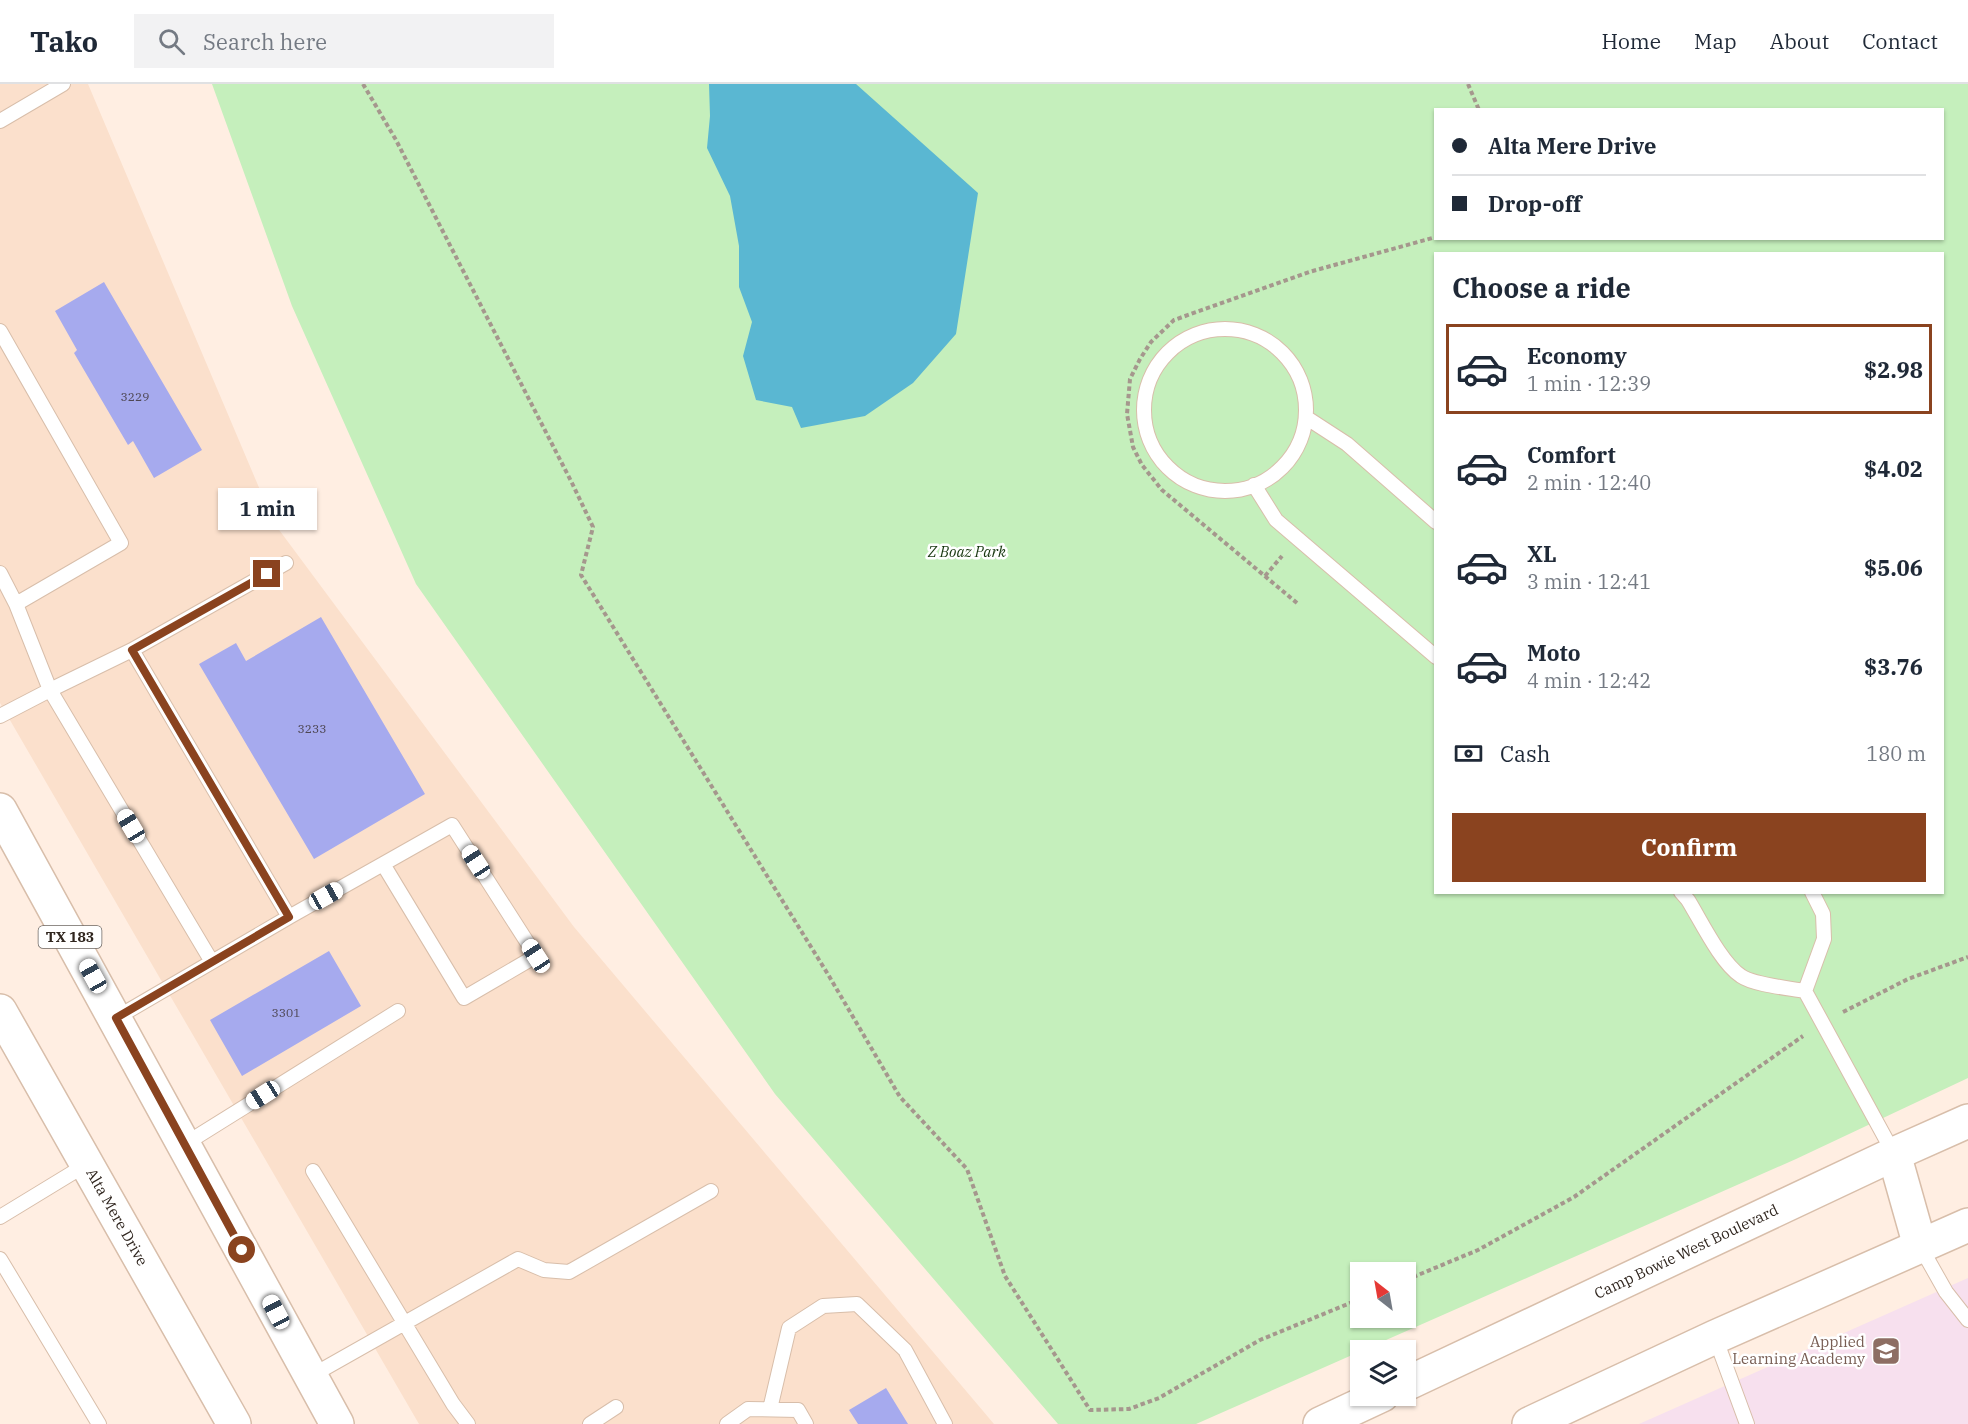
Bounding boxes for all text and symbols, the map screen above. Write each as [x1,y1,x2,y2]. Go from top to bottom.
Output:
search box [134,14,554,68]
text: Tako [30,23,98,60]
icon: search [155,25,188,58]
text: Search here [203,27,327,56]
text: Home [1601,27,1661,55]
text: Map [1694,27,1737,55]
text: About [1770,27,1829,55]
text: Contact [1862,27,1938,55]
text: Alta Mere Drive [1488,131,1656,160]
text: Drop-off [1488,189,1582,218]
text: Choose a ride [1452,270,1631,305]
text: Economy [1527,341,1627,370]
icon: car [1455,342,1509,396]
text: $2.98 [1864,355,1923,384]
text: 1 min · 12:39 [1527,370,1651,397]
house number: 3229 [121,389,149,404]
text: Comfort [1527,440,1616,469]
icon: car [1455,441,1509,495]
text: $4.02 [1864,454,1923,483]
text: 2 min · 12:40 [1527,469,1651,496]
callout: 1 min [218,487,316,529]
text: 1 min [240,495,296,522]
text: XL [1527,539,1557,568]
icon: car [1455,540,1509,594]
park label: Z Boaz Park [927,542,1006,561]
text: $5.06 [1864,553,1923,582]
route end [253,560,280,587]
text: 3 min · 12:41 [1527,568,1651,595]
text: Moto [1527,638,1581,667]
icon: car [1455,639,1509,693]
text: $3.76 [1864,652,1923,681]
text: 4 min · 12:42 [1527,667,1651,694]
house number: 3233 [298,721,326,736]
icon: cash [1452,737,1485,770]
text: Cash [1500,739,1551,768]
text: 180 m [1866,740,1926,767]
car [114,806,148,846]
button: Confirm [1452,813,1926,882]
car [459,842,493,882]
car [306,879,346,913]
road number: TX 183 [38,926,101,948]
car [519,936,553,976]
car [76,956,110,996]
house number: 3301 [272,1005,300,1020]
car [243,1078,283,1112]
street label: Alta Mere Drive [82,1165,152,1269]
street label: Camp Bowie West Boulevard [1591,1200,1781,1303]
route start [228,1236,255,1263]
north arrow [1350,1262,1416,1328]
map controls [1350,1262,1416,1406]
car [260,1292,292,1332]
place label: Applied Learning Academy [1732,1332,1865,1368]
school or university icon: Applied Learning Academy [1870,1335,1902,1367]
button: layers [1350,1340,1416,1406]

